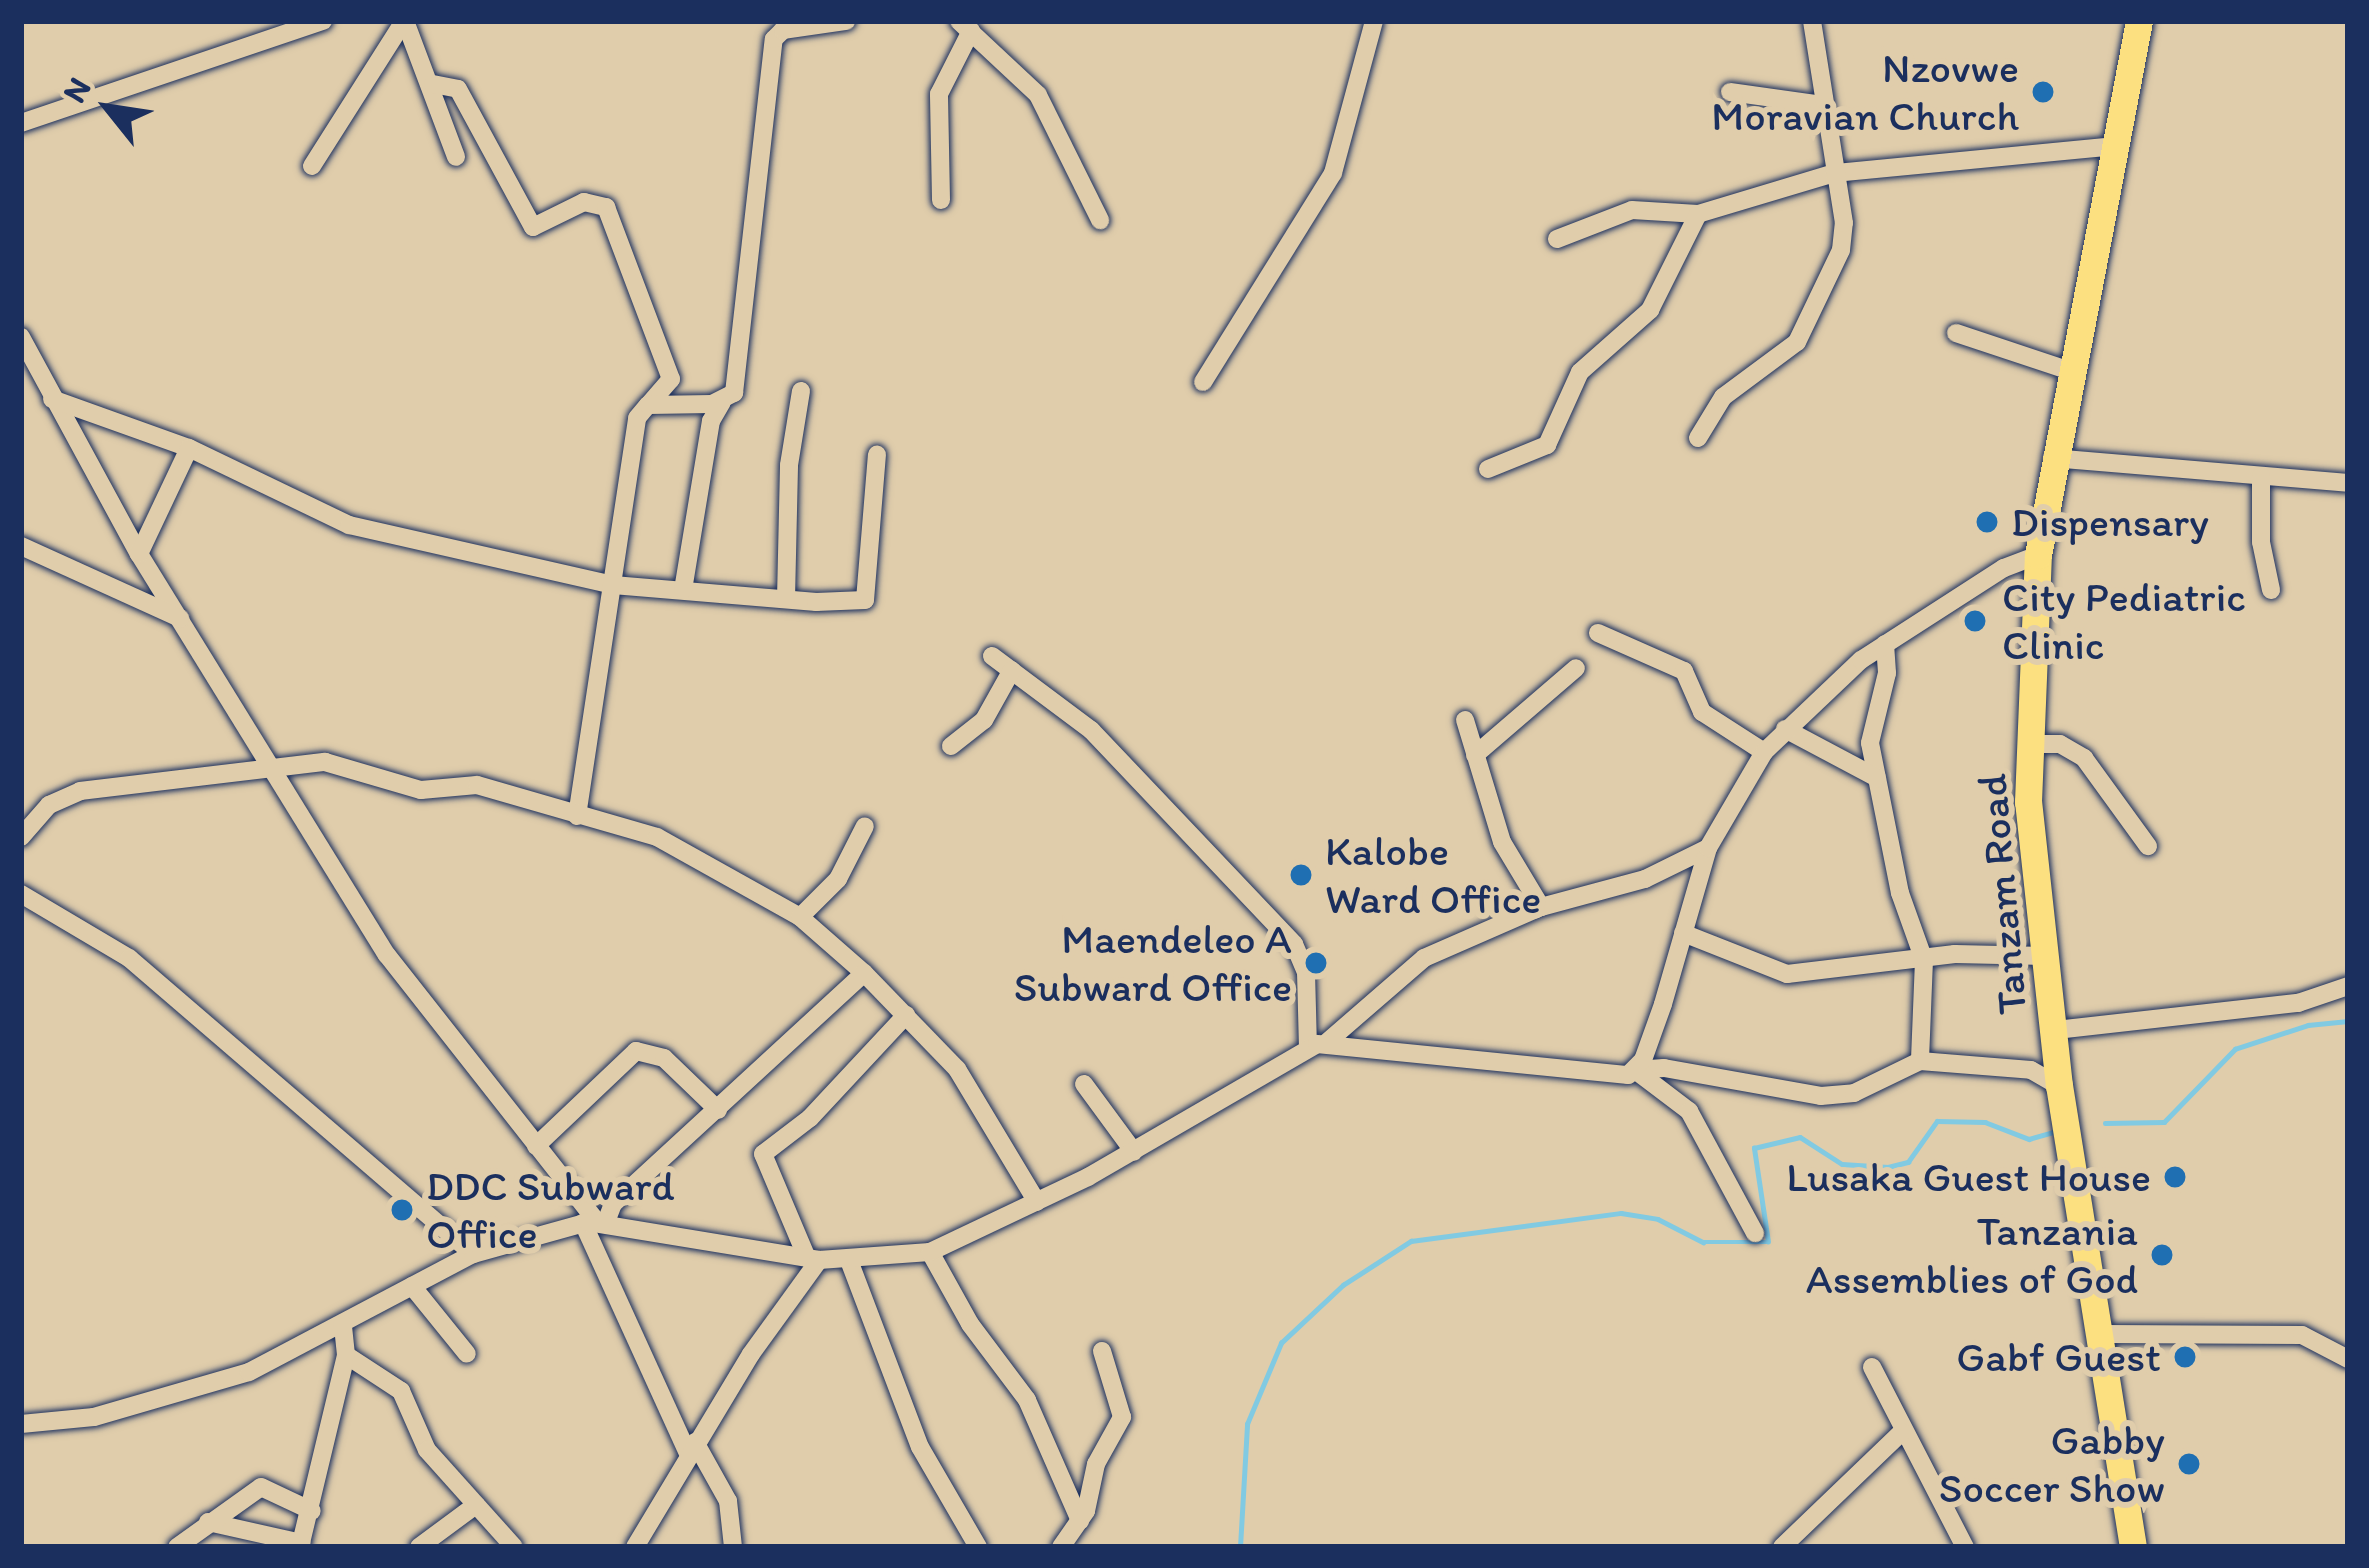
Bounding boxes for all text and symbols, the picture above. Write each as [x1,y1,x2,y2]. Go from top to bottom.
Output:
place label: Nzovwe Moravian Church [1711,43,2019,142]
north arrow [48,48,168,168]
text: N [54,70,99,109]
marker: Nzovwe Moravian Church [2030,79,2056,105]
place label: Dispensary [2011,497,2209,547]
marker: Dispensary [1974,509,2000,535]
place label: City Pediatric Clinic [2002,572,2246,670]
marker: City Pediatric Clinic [1959,605,1991,637]
street label: Tanzam Road [1966,772,2038,1016]
place label: Kalobe Ward Office [1325,826,1541,924]
marker: Kalobe Ward Office [1288,862,1314,888]
place label: Maendeleo A Subward Office [1013,914,1292,1012]
marker: Maendeleo A Subward Office [1303,950,1329,976]
place label: Lusaka Guest House [1786,1152,2151,1202]
place label: DDC Subward Office [426,1161,675,1260]
marker: Lusaka Guest House [2162,1164,2188,1190]
marker: DDC Subward Office [389,1197,415,1223]
place label: Tanzania Assemblies of God [1805,1206,2138,1304]
marker: Tanzania Assemblies of God [2149,1242,2175,1268]
place label: Gabf Guest [1956,1332,2161,1382]
marker: Gabf Guest [2172,1344,2198,1370]
place label: Gabby Soccer Show [1939,1415,2165,1514]
marker: Gabby Soccer Show [2176,1451,2202,1477]

